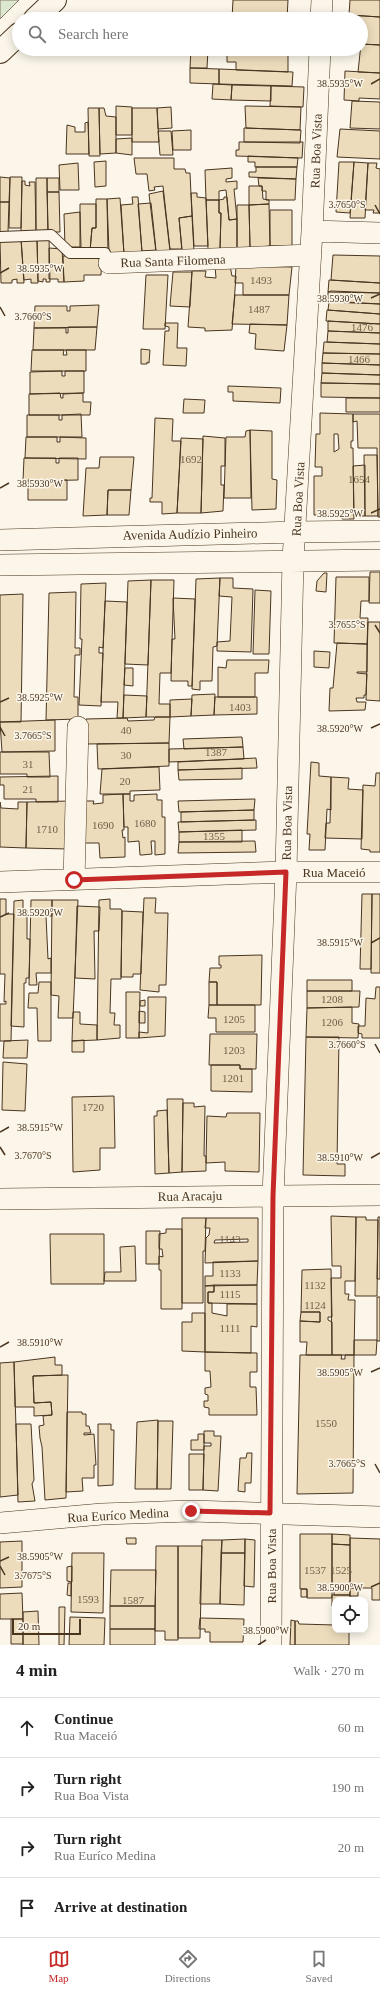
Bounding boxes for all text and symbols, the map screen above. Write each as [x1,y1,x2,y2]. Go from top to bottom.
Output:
search box [12,12,368,56]
icon: search [26,23,48,45]
text: Search here [58,26,128,42]
text: 38.5935°W [317,78,364,89]
street label: Rua Boa Vista [307,113,325,189]
text: 3.7650°S [328,199,366,210]
street label: Rua Santa Filomena [120,252,226,270]
text: 38.5935°W [17,263,64,274]
house number: 1493 [250,274,273,286]
text: 38.5930°W [317,293,364,304]
house number: 1487 [248,303,271,315]
text: 3.7660°S [14,311,52,322]
house number: 1476 [351,321,374,333]
house number: 1466 [348,353,371,365]
house number: 1692 [180,453,202,465]
street label: Rua Boa Vista [289,461,307,537]
house number: 1654 [348,473,371,485]
text: 38.5930°W [17,478,64,489]
text: 38.5925°W [317,508,364,519]
street label: Avenida Audízio Pinheiro [122,525,258,543]
text: 3.7655°S [328,619,366,630]
text: 38.5925°W [17,692,64,703]
house number: 1403 [229,701,252,713]
text: 38.5920°W [317,723,364,734]
house number: 40 [121,724,132,736]
text: 3.7665°S [14,730,52,741]
house number: 1387 [205,746,228,758]
house number: 30 [121,749,132,761]
house number: 31 [23,758,34,770]
house number: 20 [120,775,131,787]
house number: 21 [23,783,34,795]
street label: Rua Boa Vista [279,785,295,861]
house number: 1680 [134,817,157,829]
house number: 1690 [92,819,115,831]
house number: 1710 [36,823,59,835]
house number: 1355 [203,830,226,842]
street label: Rua Maceió [302,865,366,880]
route start [65,871,83,889]
text: 38.5920°W [17,907,64,918]
text: 38.5915°W [317,937,364,948]
house number: 1208 [321,993,344,1005]
house number: 1205 [223,1013,246,1025]
house number: 1206 [321,1016,344,1028]
text: 3.7660°S [328,1039,366,1050]
house number: 1203 [223,1044,246,1056]
house number: 1201 [222,1072,244,1084]
house number: 1720 [82,1101,105,1113]
text: 38.5915°W [17,1122,64,1133]
text: 3.7670°S [14,1150,52,1161]
text: 38.5910°W [317,1152,364,1163]
street label: Rua Aracaju [158,1188,223,1204]
house number: 1143 [219,1233,241,1245]
house number: 1133 [219,1267,241,1279]
house number: 1132 [304,1279,326,1291]
house number: 1115 [219,1288,241,1300]
house number: 1124 [304,1299,326,1311]
house number: 1111 [220,1322,240,1334]
text: 38.5910°W [17,1337,64,1348]
text: 38.5905°W [317,1367,364,1378]
house number: 1550 [315,1417,338,1429]
text: 3.7665°S [328,1458,366,1469]
route end [182,1502,200,1520]
street label: Rua Euríco Medina [67,1505,169,1525]
street label: Rua Boa Vista [264,1528,279,1603]
text: 38.5905°W [17,1551,64,1562]
house number: 1537 [304,1564,327,1576]
house number: 1525 [330,1564,353,1576]
text: 3.7675°S [14,1570,52,1581]
text: 38.5900°W [317,1582,364,1593]
house number: 1593 [77,1593,100,1605]
house number: 1587 [122,1594,145,1606]
map controls [332,1597,368,1633]
button: locate [332,1597,368,1633]
scale bar [12,1617,81,1636]
text: 20 m [18,1620,40,1632]
text: 38.5900°W [243,1625,290,1636]
text: 4 min [16,1661,57,1680]
text: Walk · 270 m [293,1663,364,1678]
text: Continue [54,1711,113,1727]
icon: ahead [16,1717,38,1739]
text: 60 m [338,1720,364,1735]
text: Rua Maceió [54,1728,117,1743]
text: Turn right [54,1771,121,1787]
icon: right [16,1777,38,1799]
text: 190 m [331,1780,364,1795]
text: Rua Boa Vista [54,1788,129,1803]
text: Turn right [54,1831,121,1847]
icon: right [16,1837,38,1859]
text: 20 m [338,1840,364,1855]
text: Rua Euríco Medina [54,1848,156,1863]
icon: arrive [16,1897,38,1919]
text: Arrive at destination [54,1899,187,1915]
tab: Map [48,1948,70,1984]
tab: Directions [165,1948,210,1984]
tab: Saved [306,1948,332,1984]

